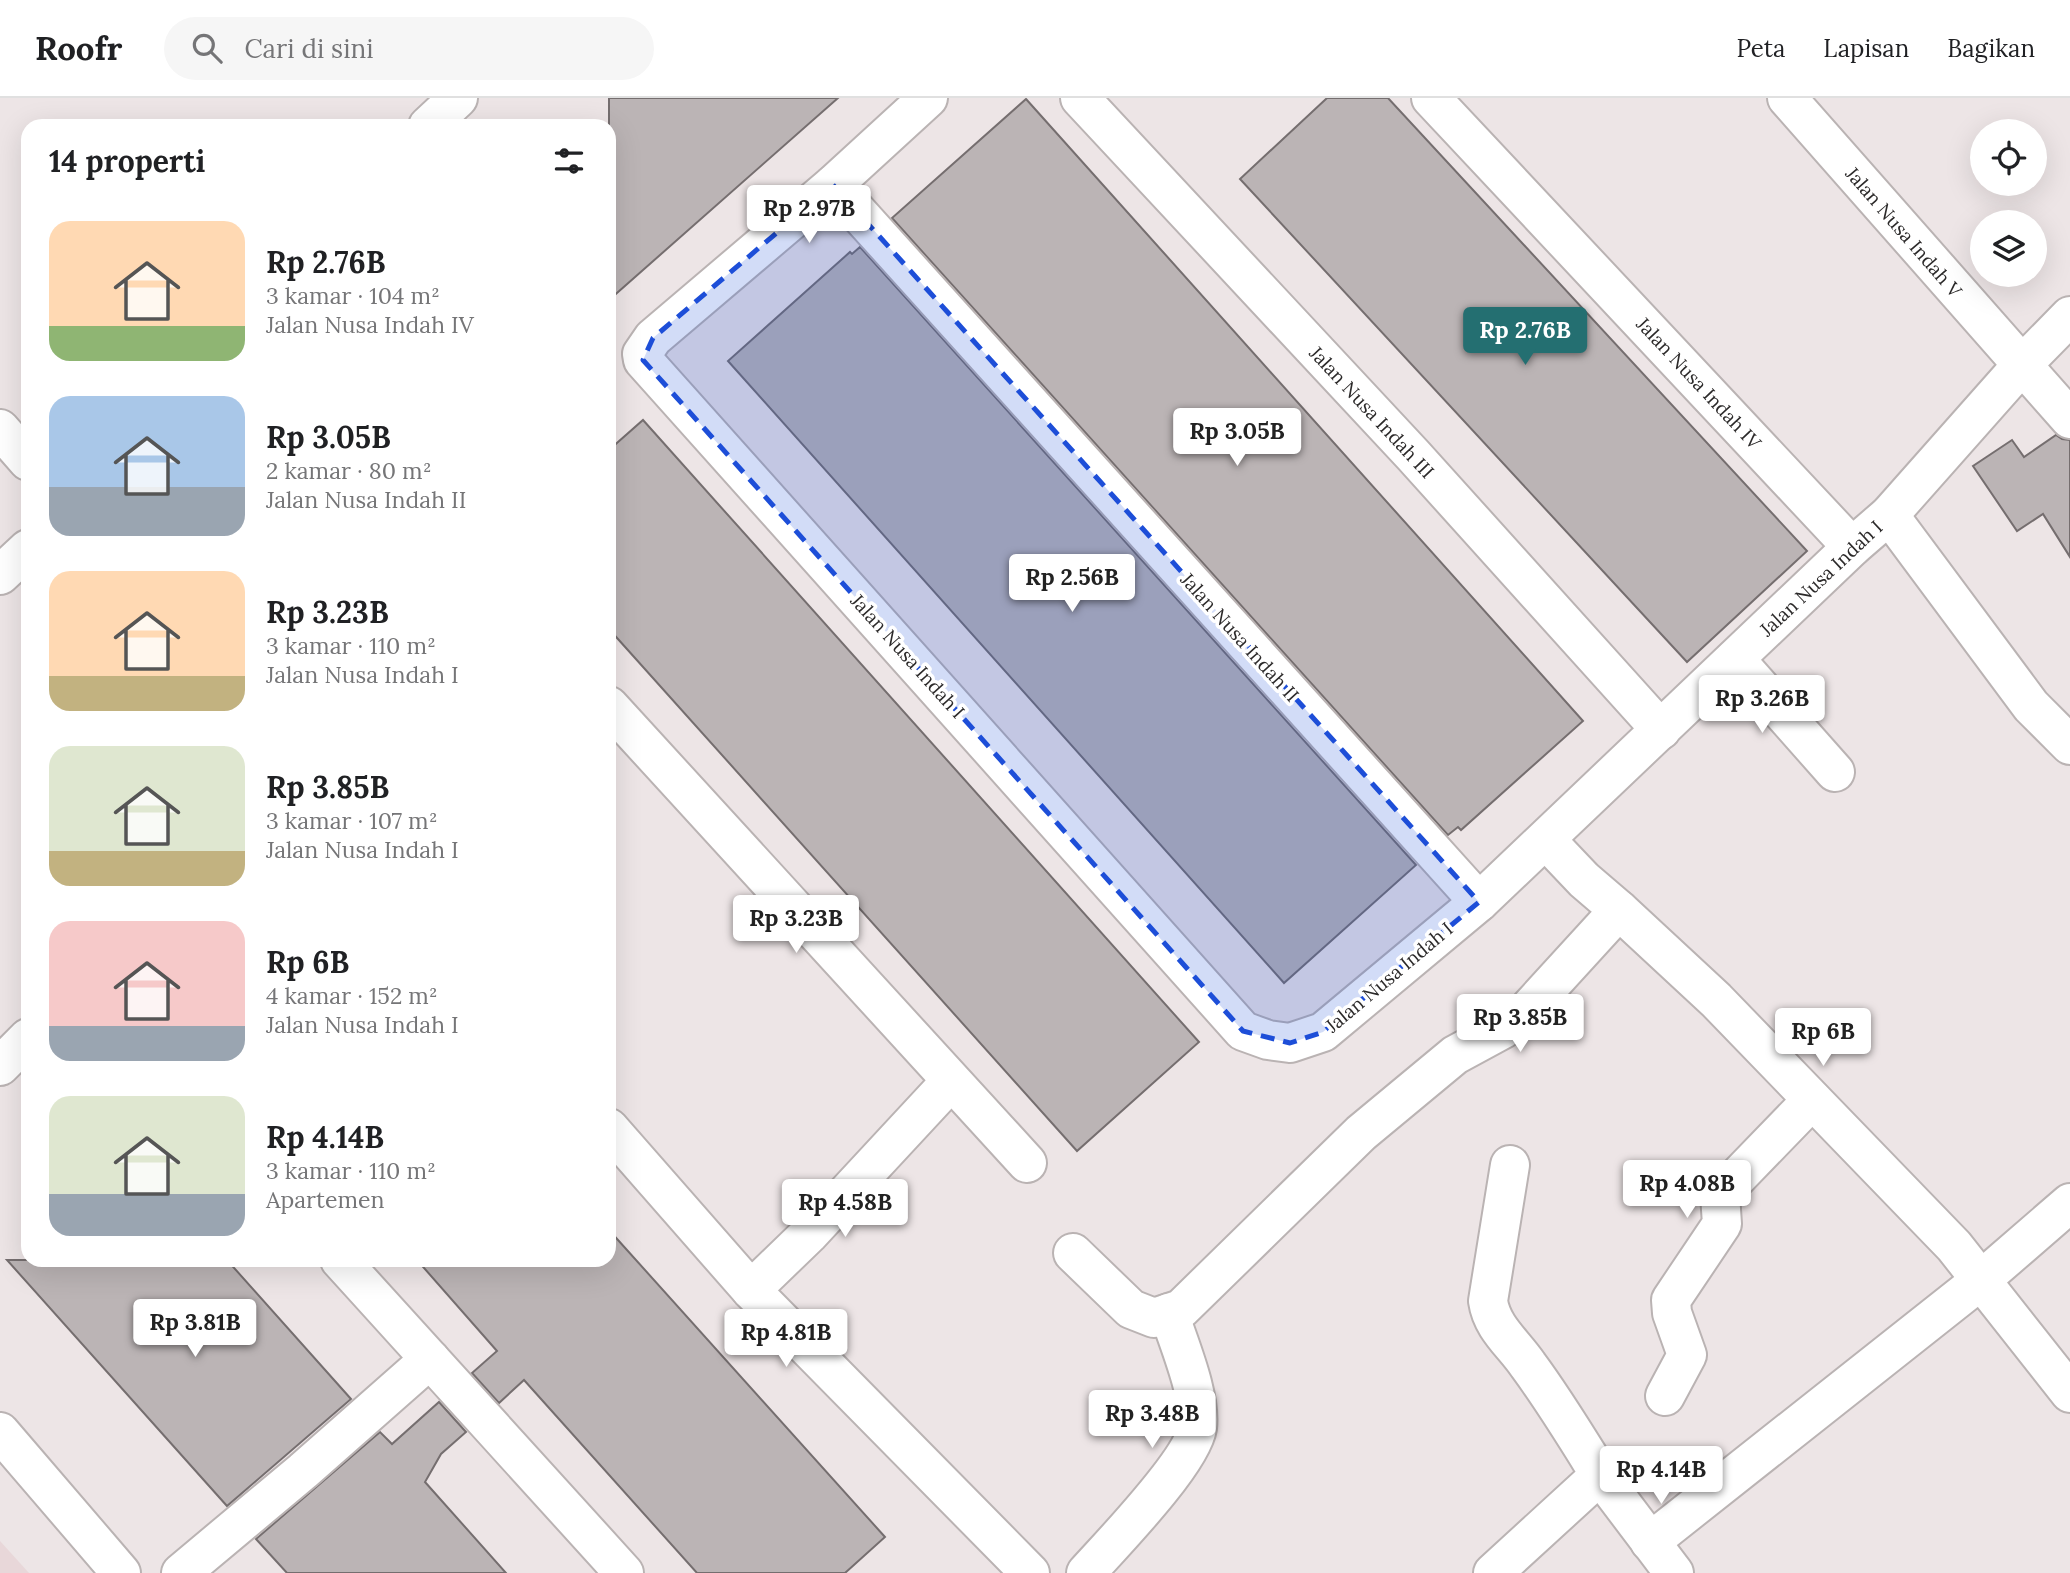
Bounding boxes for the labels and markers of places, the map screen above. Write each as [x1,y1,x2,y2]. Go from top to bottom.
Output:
pin: Rp 2.97B [737,186,881,245]
pin: Rp 2.76B [1453,308,1597,367]
pin: Rp 3.05B [1165,408,1309,468]
pin: Rp 2.56B [1000,554,1144,614]
pin: Rp 3.26B [1690,676,1834,735]
pin: Rp 3.23B [724,896,868,955]
pin: Rp 3.85B [1448,995,1592,1054]
pin: Rp 6B [1774,1009,1872,1068]
pin: Rp 4.08B [1615,1160,1759,1220]
pin: Rp 4.58B [773,1180,917,1239]
pin: Rp 3.81B [123,1300,267,1359]
pin: Rp 4.81B [714,1310,858,1369]
pin: Rp 3.48B [1080,1390,1224,1450]
pin: Rp 4.14B [1589,1446,1733,1506]

